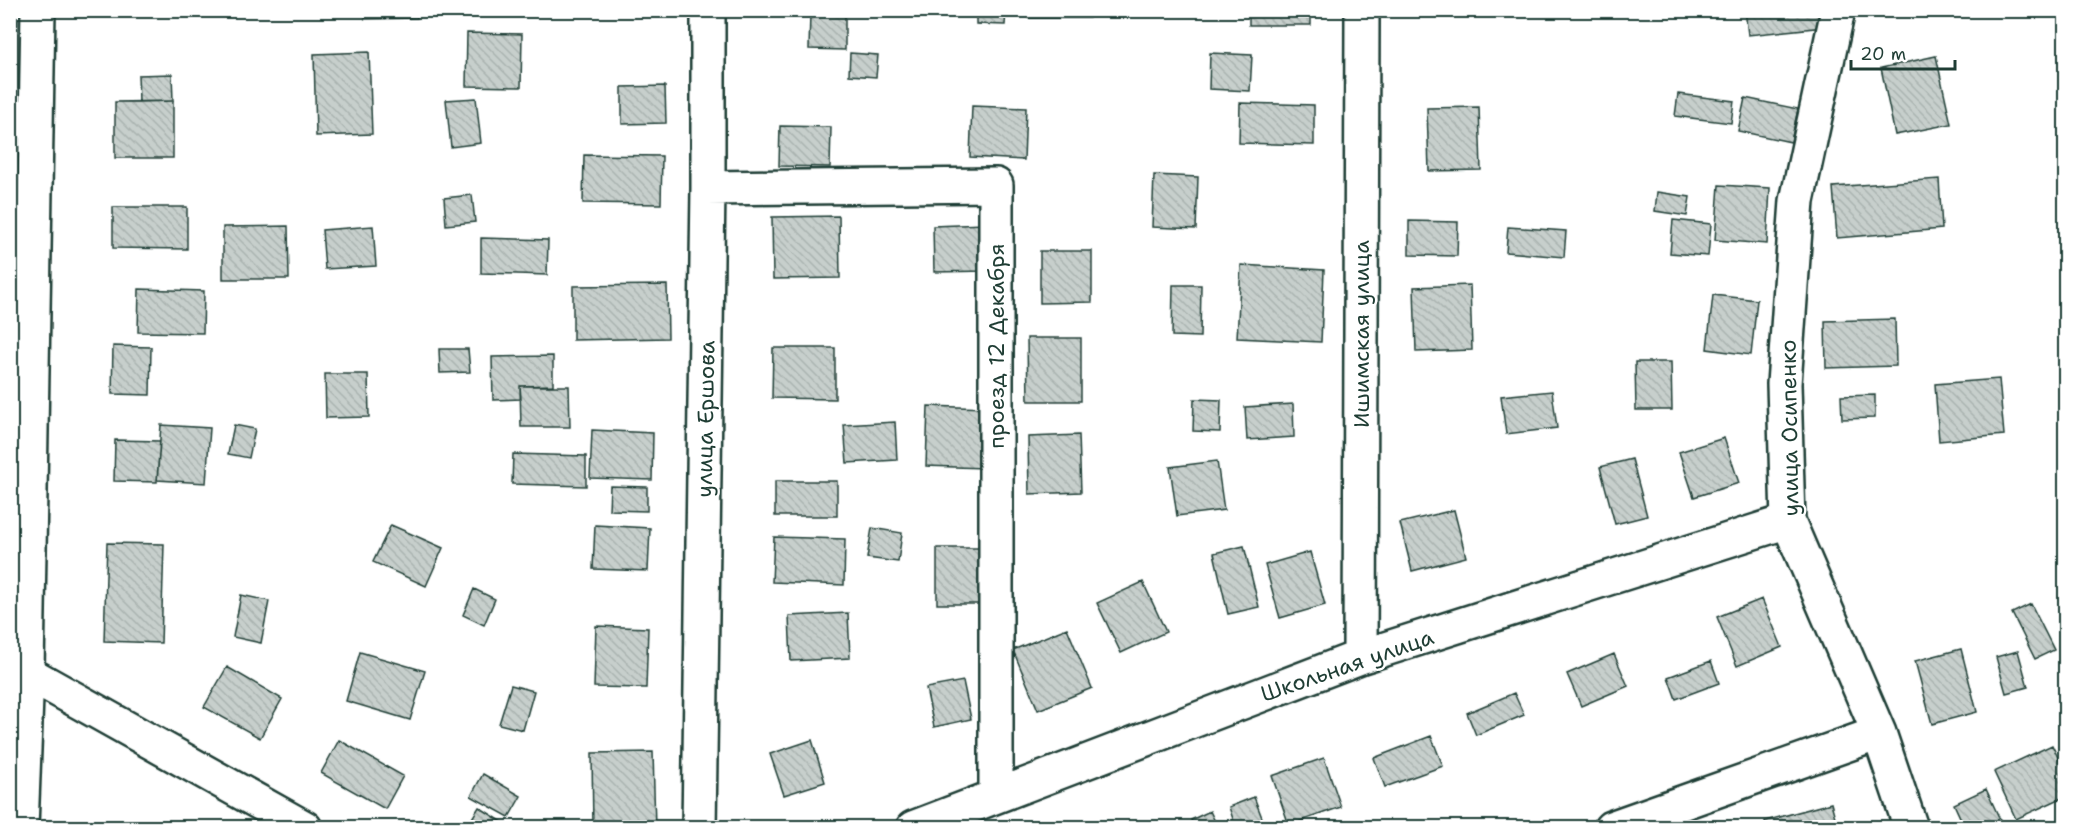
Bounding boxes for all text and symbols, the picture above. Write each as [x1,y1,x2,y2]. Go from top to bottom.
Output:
scale bar [1851,33,1954,71]
text: 20 m [1860,42,1906,66]
street label: Ишимская улица [1347,240,1376,428]
street label: проезд 12 Декабря [982,243,1011,449]
street label: улица Осипенко [1773,339,1806,517]
street label: улица Ершова [690,340,721,498]
street label: Школьная улица [1257,622,1438,709]

